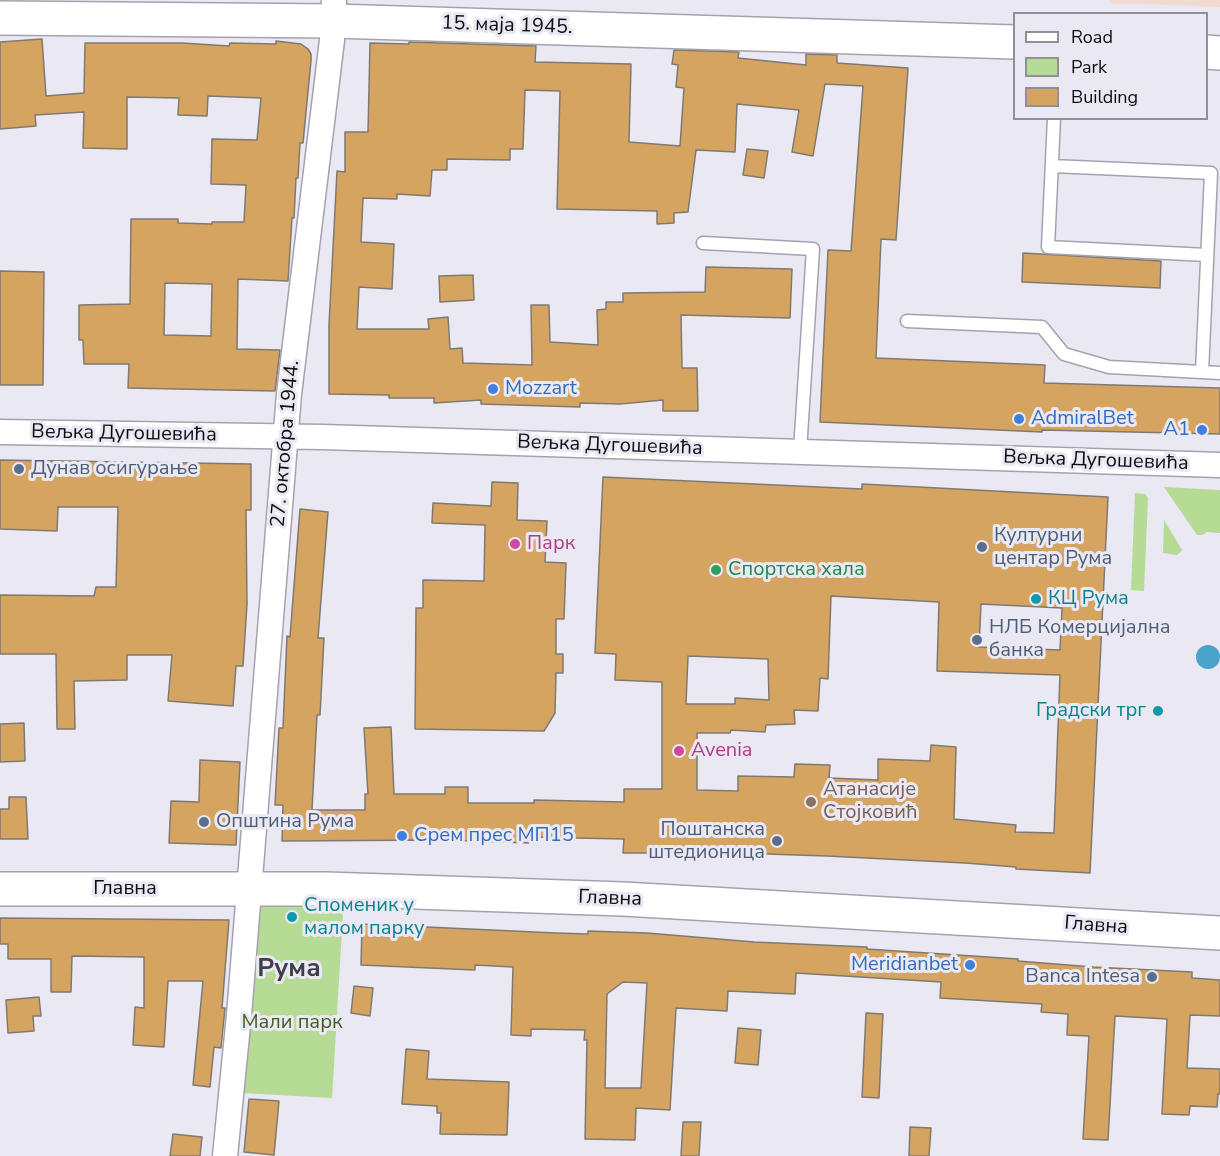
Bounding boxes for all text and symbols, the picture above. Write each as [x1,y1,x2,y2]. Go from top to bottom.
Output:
street label: 15. маја 1945. [441,12,573,40]
legend [1013,12,1208,120]
text: Road [1071,25,1113,49]
text: Park [1071,55,1107,79]
text: Building [1071,85,1138,109]
street label: 27. октобра 1944. [267,360,305,528]
place label: Mozzart [505,377,577,401]
marker: Mozzart [486,382,500,396]
place label: AdmiralBet [1031,407,1134,431]
marker: AdmiralBet [1012,412,1026,426]
place label: A1 [1163,418,1190,442]
street label: Вељка Дугошевића [31,420,217,448]
marker: A1 [1195,423,1209,437]
street label: Вељка Дугошевића [517,431,703,461]
street label: Вељка Дугошевића [1003,446,1189,476]
place label: Дунав осигурање [31,457,198,481]
marker: Дунав осигурање [12,462,26,476]
place label: Културни центар Рума [994,524,1112,571]
place label: Парк [527,532,575,556]
marker: Парк [508,537,522,551]
marker: Културни центар Рума [975,540,989,554]
place label: Спортска хала [728,558,865,582]
marker: Спортска хала [709,563,723,577]
place label: КЦ Рума [1048,587,1129,611]
marker: КЦ Рума [1029,592,1043,606]
place label: НЛБ Комерцијална банка [989,616,1171,663]
marker: НЛБ Комерцијална банка [970,633,984,647]
place label: Градски трг [1036,699,1146,723]
marker: Градски трг [1151,704,1165,718]
place label: Avenia [691,739,752,763]
marker: Avenia [672,744,686,758]
place label: Атанасије Стојковић [823,778,918,825]
marker: Атанасије Стојковић [804,795,818,809]
place label: Општина Рума [216,810,354,834]
marker: Општина Рума [197,815,211,829]
place label: Поштанска штедионица [648,818,765,865]
place label: Срем прес МП15 [414,824,574,848]
marker: Срем прес МП15 [395,829,409,843]
marker: Поштанска штедионица [770,834,784,848]
street label: Главна [93,877,157,901]
street label: Главна [578,886,642,912]
place label: Споменик у малом парку [304,894,424,941]
marker: Споменик у малом парку [285,910,299,924]
street label: Главна [1063,912,1129,940]
place label: Meridianbet [851,953,958,977]
district label: Рума [257,954,321,986]
marker: Meridianbet [963,958,977,972]
place label: Banca Intesa [1025,965,1140,989]
marker: Banca Intesa [1145,970,1159,984]
park label: Мали парк [241,1011,343,1035]

